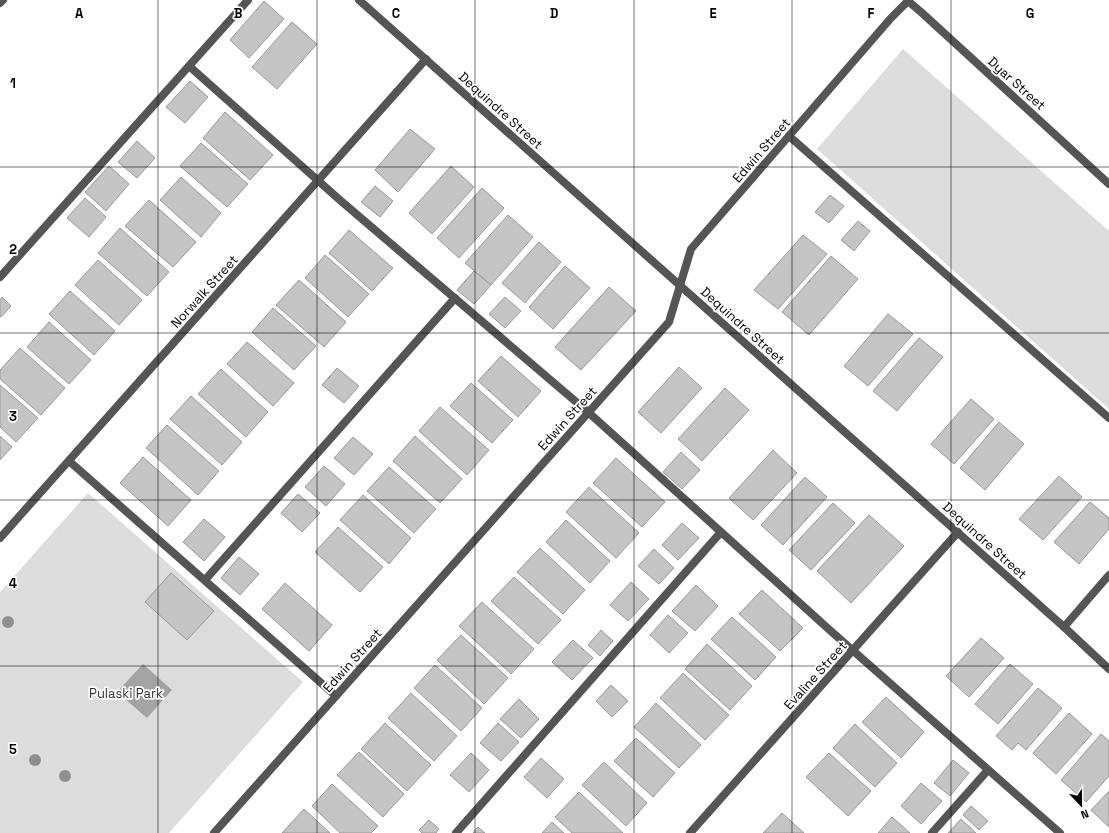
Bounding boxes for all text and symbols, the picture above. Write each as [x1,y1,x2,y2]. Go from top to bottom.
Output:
text: A [75,5,84,22]
text: B [234,5,243,22]
text: C [392,5,400,22]
text: D [550,5,559,22]
text: E [709,5,717,22]
text: F [868,5,875,22]
text: G [1026,5,1034,22]
street label: Dyar Street [984,53,1049,114]
street label: Dequindre Street [455,68,546,153]
text: 1 [10,75,16,92]
street label: Edwin Street [729,114,794,186]
text: 2 [9,241,17,258]
street label: Norwalk Street [167,251,242,331]
street label: Dequindre Street [697,283,788,368]
street label: Edwin Street [534,383,601,454]
text: 3 [9,408,17,425]
street label: Dequindre Street [939,498,1030,583]
text: 4 [9,575,17,592]
street label: Edwin Street [319,625,386,696]
street label: Evaline Street [780,637,851,713]
park label: Pulaski Park [89,685,163,702]
text: 5 [9,741,17,758]
north arrow [1061,785,1101,825]
text: N [1079,806,1091,822]

